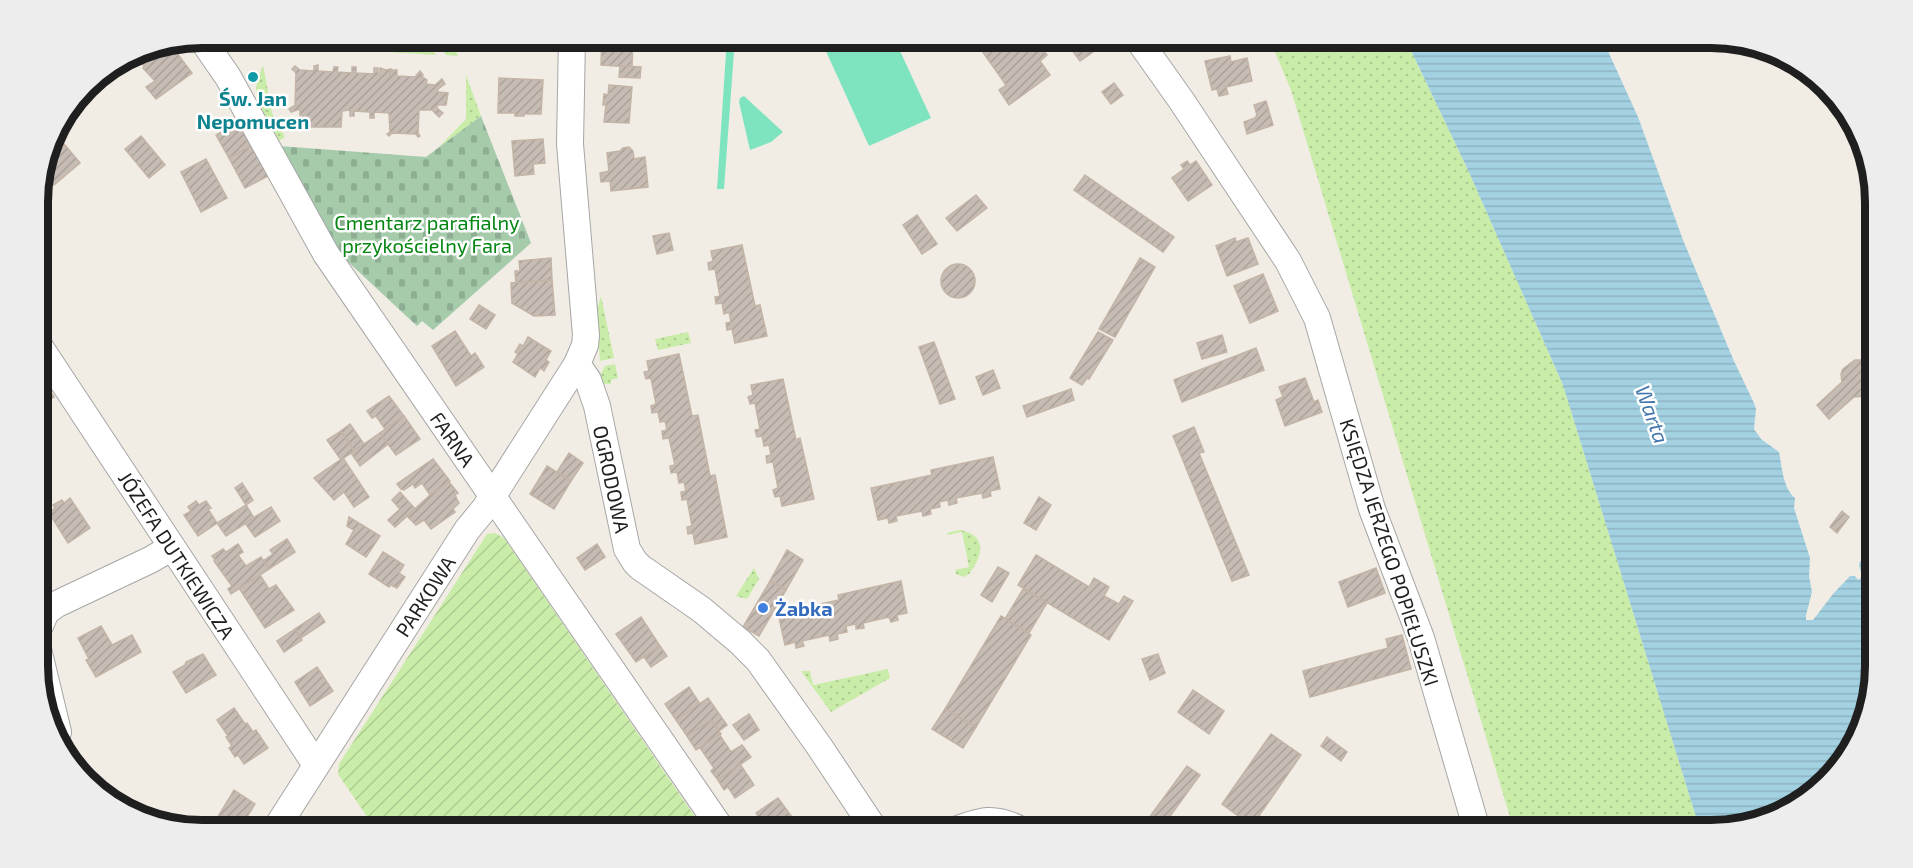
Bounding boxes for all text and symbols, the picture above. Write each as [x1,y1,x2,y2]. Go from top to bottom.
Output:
marker: Św. Jan Nepomucen [246,70,260,84]
place label: Św. Jan Nepomucen [197,86,309,133]
park label: Cmentarz parafialny przykościelny Fara [334,210,520,257]
water label: Warta [1631,382,1675,446]
street label: FARNA [426,407,481,471]
street label: KSIĘDZA JERZEGO POPIEŁUSZKI [1335,415,1445,689]
street label: OGRODOWA [589,423,635,535]
street label: JÓZEFA DUTKIEWICZA [114,467,240,644]
street label: PARKOWA [390,551,460,641]
place label: Żabka [775,596,833,620]
marker: Żabka [756,601,770,615]

